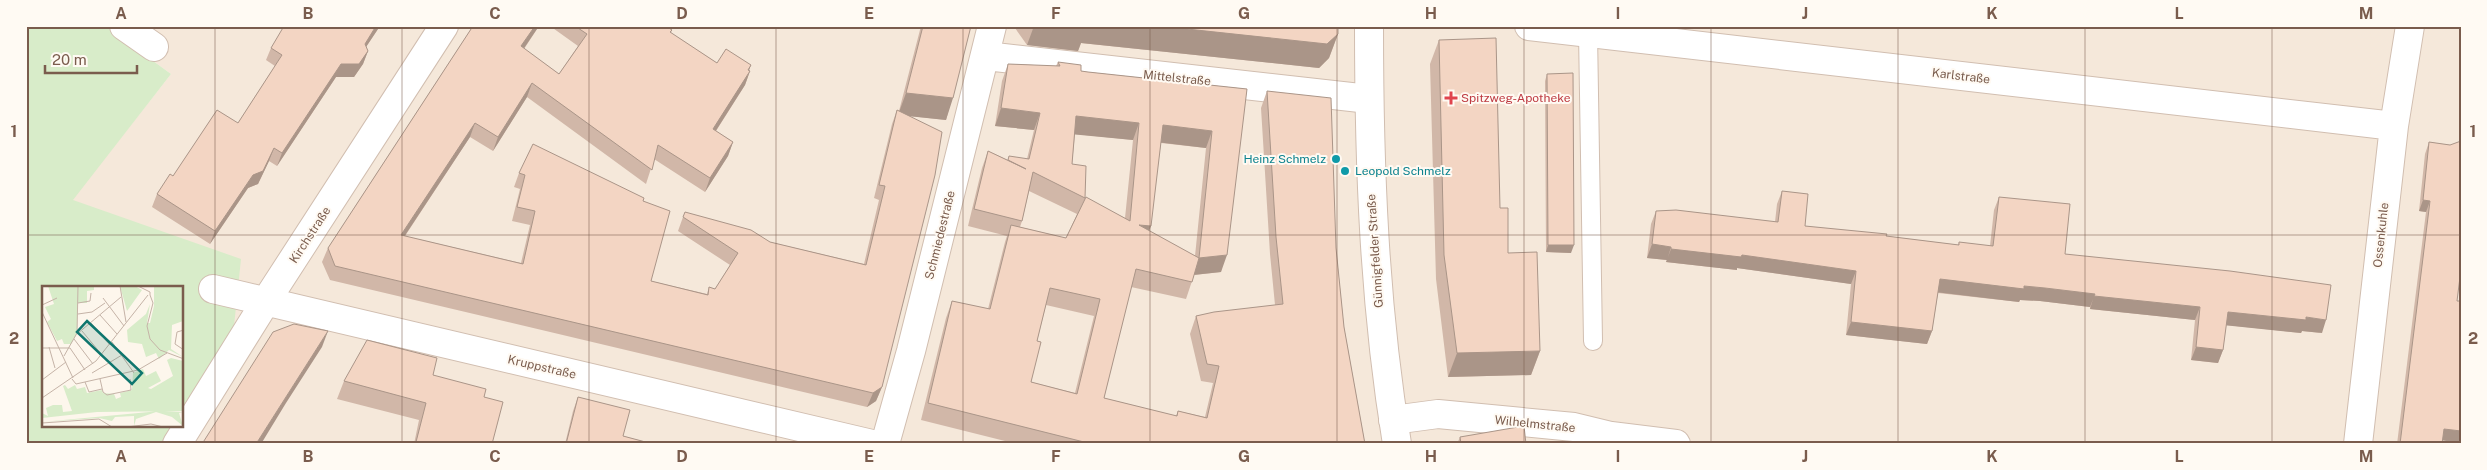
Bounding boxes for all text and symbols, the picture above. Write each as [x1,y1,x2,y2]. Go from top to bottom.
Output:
text: A [115,4,127,23]
text: B [303,4,314,23]
text: C [489,4,501,23]
text: D [676,4,688,23]
text: E [864,4,874,23]
text: F [1051,4,1061,23]
text: G [1238,4,1250,23]
text: H [1425,4,1437,23]
text: I [1616,4,1620,23]
text: J [1802,4,1808,23]
text: K [1986,4,1998,23]
text: L [2174,4,2184,23]
text: M [2359,4,2373,23]
scale bar [45,42,138,74]
text: 20 m [52,51,87,68]
street label: Karlstraße [1931,65,1991,87]
street label: Mittelstraße [1142,67,1212,89]
place label: Spitzweg-Apotheke [1461,91,1571,105]
marker: Spitzweg-Apotheke [1445,92,1457,104]
text: 1 [11,122,17,141]
text: 1 [2470,122,2476,141]
place label: Heinz Schmelz [1243,152,1326,166]
marker: Heinz Schmelz [1330,153,1342,165]
place label: Leopold Schmelz [1355,164,1451,178]
marker: Leopold Schmelz [1339,165,1351,177]
street label: Schmiedestraße [922,189,958,281]
street label: Günnigfelder Straße [1364,193,1386,308]
street label: Ossenkuhle [2371,202,2391,268]
street label: Kirchstraße [287,204,334,266]
inset map [42,286,184,428]
text: 2 [9,329,19,348]
text: 2 [2468,329,2478,348]
street label: Kruppstraße [506,352,578,382]
street label: Wilhelmstraße [1494,413,1576,435]
text: A [115,447,127,466]
text: B [303,447,314,466]
text: C [489,447,501,466]
text: D [676,447,688,466]
text: E [864,447,874,466]
text: F [1051,447,1061,466]
text: G [1238,447,1250,466]
text: H [1425,447,1437,466]
text: I [1616,447,1620,466]
text: J [1802,447,1808,466]
text: K [1986,447,1998,466]
text: L [2174,447,2184,466]
text: M [2359,447,2373,466]

